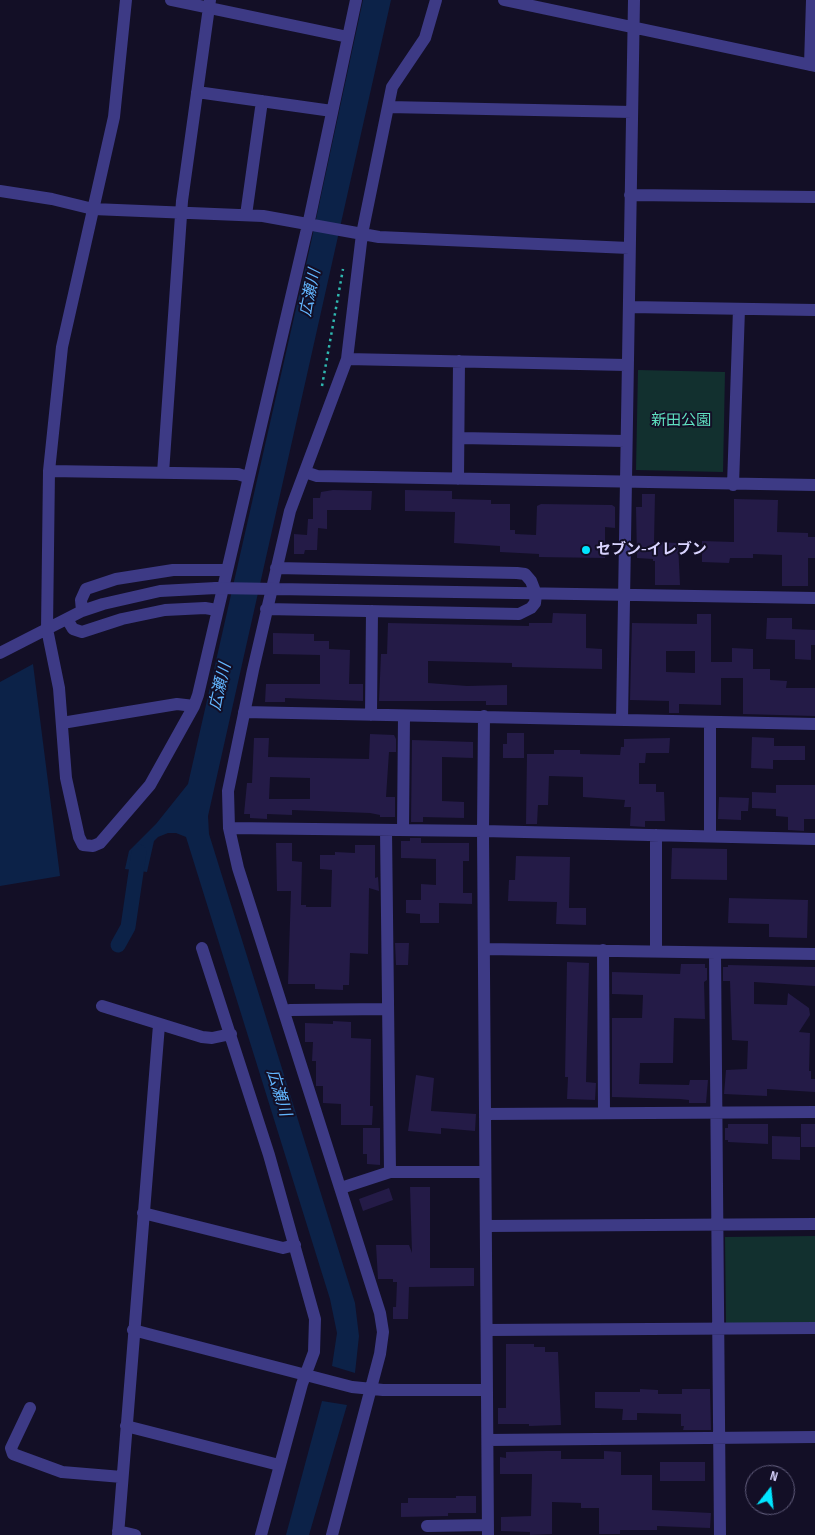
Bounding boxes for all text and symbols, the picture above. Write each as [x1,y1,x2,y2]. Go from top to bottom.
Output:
water label: 広瀬川 [297,268,325,318]
park label: 新田公園 [651,412,711,430]
place label: セブン-イレブン [596,541,707,559]
marker: セブン-イレブン [580,544,592,556]
water label: 広瀬川 [206,661,236,713]
water label: 広瀬川 [262,1067,294,1119]
north arrow [745,1465,795,1515]
text: N [768,1467,780,1485]

